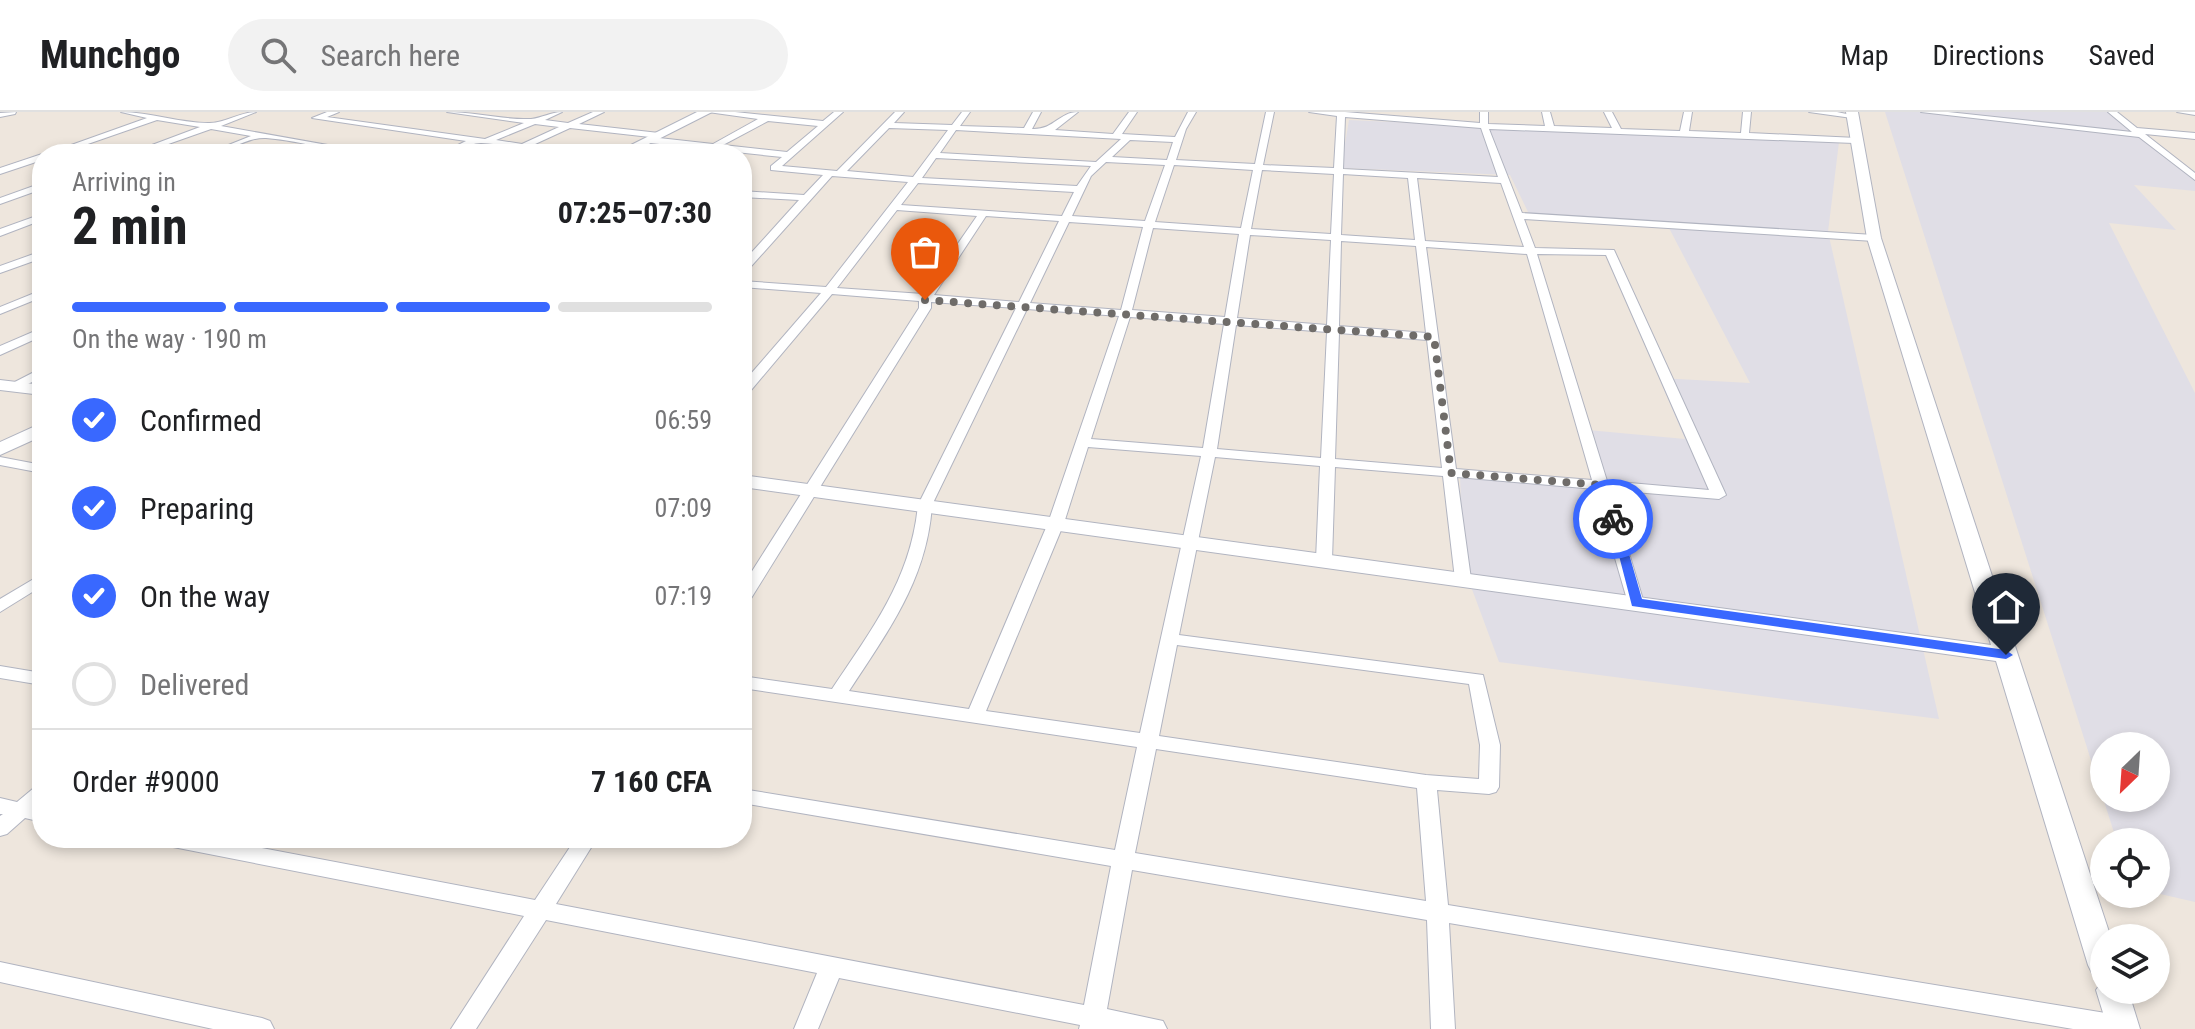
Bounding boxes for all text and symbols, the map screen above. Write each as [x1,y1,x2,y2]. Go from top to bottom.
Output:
search box [228,19,788,91]
text: Munchgo [40,33,180,77]
icon: search [256,33,300,77]
text: Search here [320,38,460,73]
text: Map [1840,39,1889,72]
text: Directions [1933,39,2044,72]
text: Saved [2088,39,2155,72]
text: Arriving in [72,167,176,197]
text: 07:25–07:30 [558,195,712,230]
text: 2 min [72,196,188,257]
pin [891,218,959,300]
icon: bag [903,230,947,274]
text: On the way · 190 m [72,324,267,354]
icon: check [72,398,116,442]
text: Confirmed [140,403,262,438]
text: 06:59 [655,405,712,435]
courier [1573,479,1653,559]
icon: check [72,486,116,530]
text: Preparing [140,491,254,526]
text: 07:09 [655,493,712,523]
icon: bike [1591,497,1635,541]
pin [1972,573,2040,655]
icon: check [72,574,116,618]
text: On the way [140,579,270,614]
text: 07:19 [655,581,712,611]
icon: home [1984,585,2028,629]
text: Delivered [140,667,249,702]
north arrow [2090,732,2170,812]
map controls [2090,732,2170,1004]
text: Order #9000 [72,764,220,799]
text: 7 160 CFA [591,764,712,799]
button: locate [2090,828,2170,908]
button: layers [2090,924,2170,1004]

